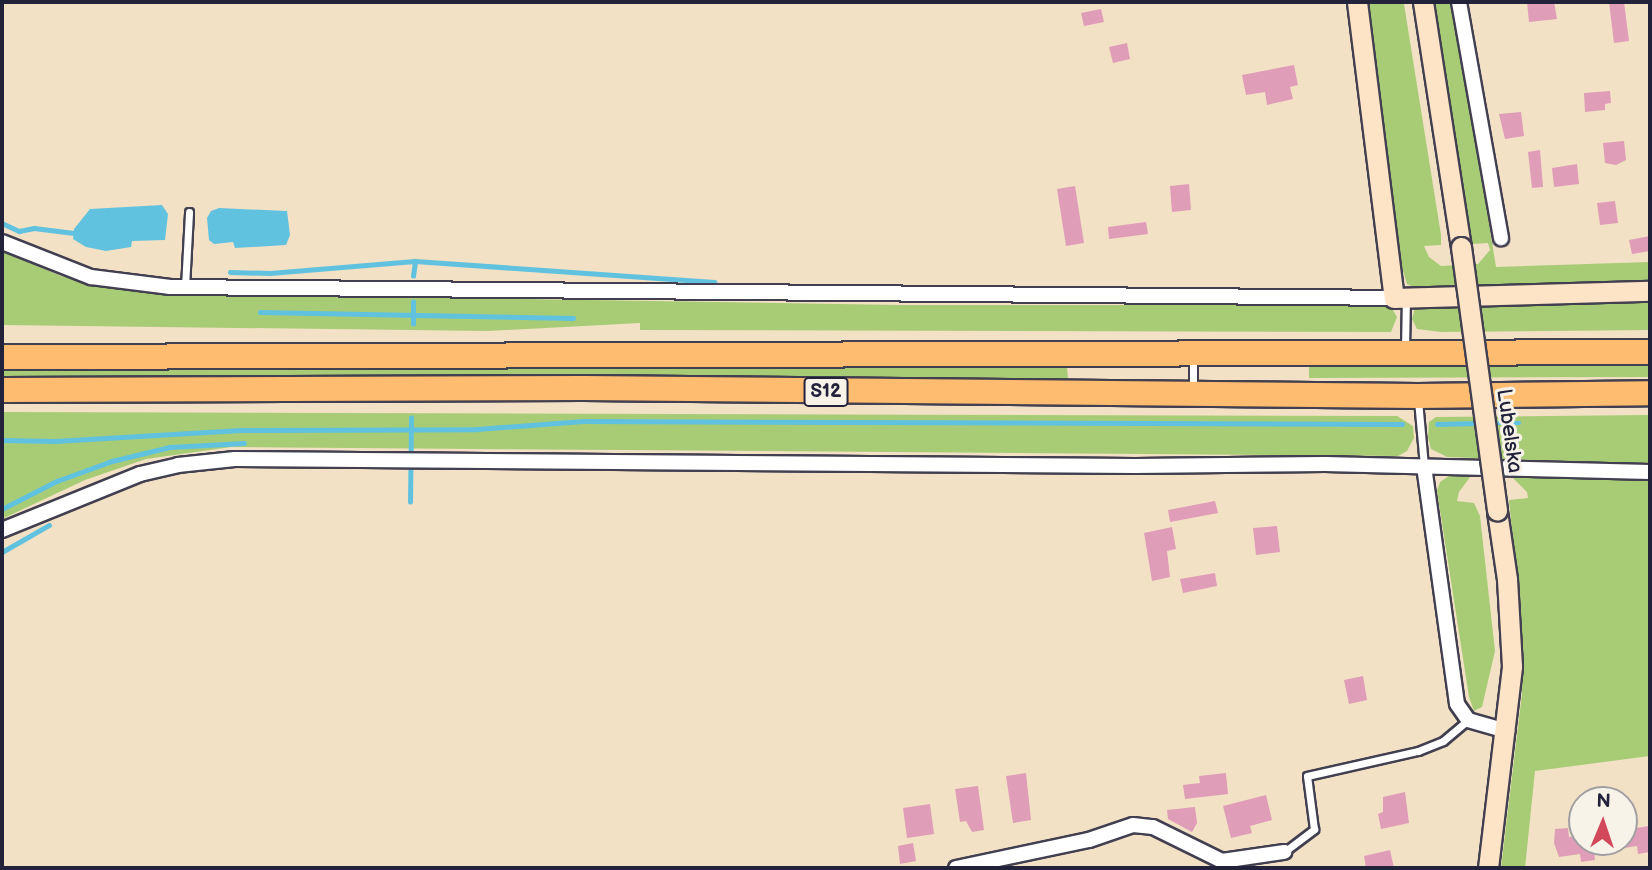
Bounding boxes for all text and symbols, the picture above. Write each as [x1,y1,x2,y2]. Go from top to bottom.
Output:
road number: S12 [803,376,849,408]
street label: Lubelska [1491,387,1527,475]
north arrow [1568,786,1638,856]
text: N [1596,790,1611,813]

